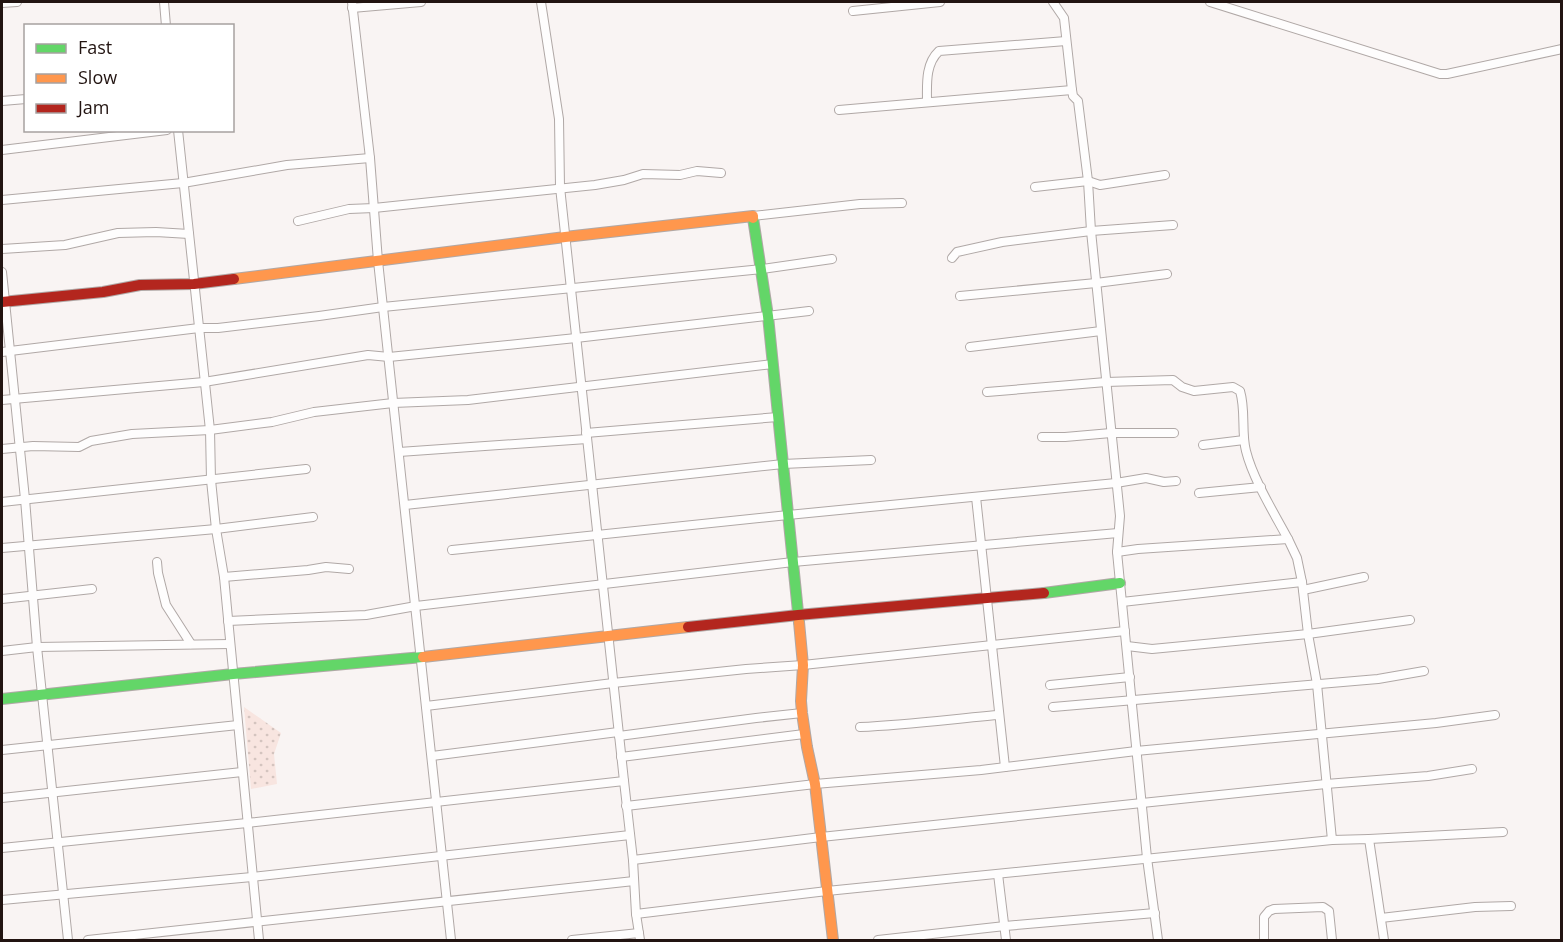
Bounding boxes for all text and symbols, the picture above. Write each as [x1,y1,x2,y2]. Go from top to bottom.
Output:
legend [24,24,234,132]
text: Fast [78,35,112,59]
text: Slow [78,65,117,89]
text: Jam [76,95,110,119]

